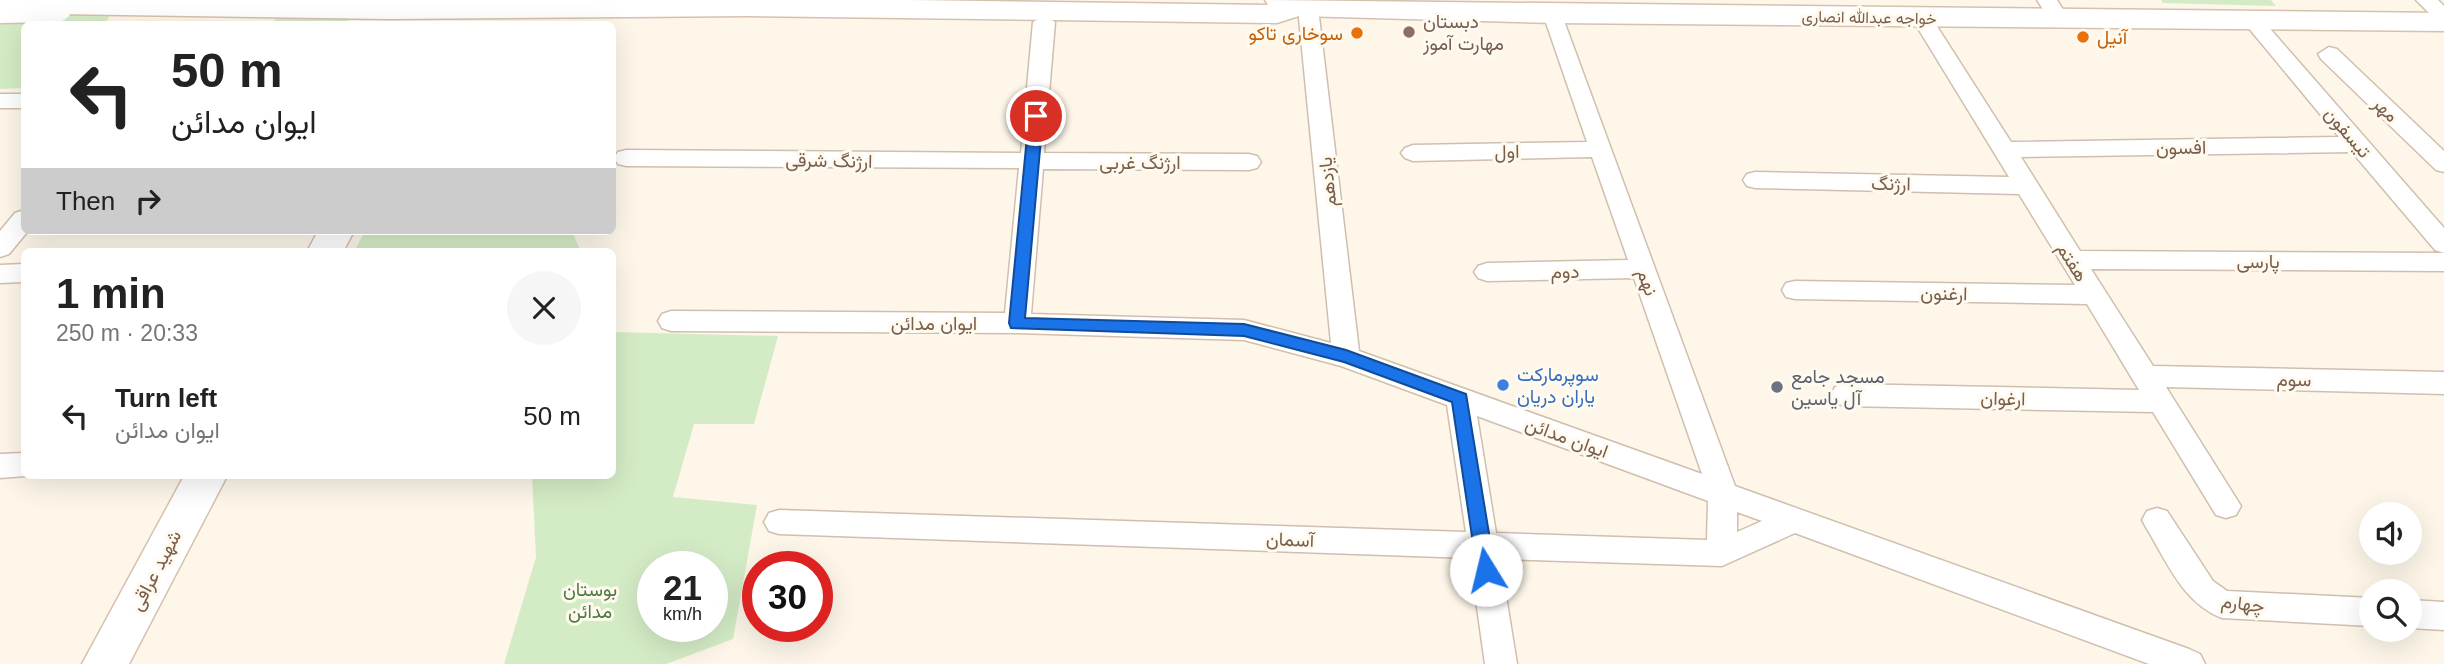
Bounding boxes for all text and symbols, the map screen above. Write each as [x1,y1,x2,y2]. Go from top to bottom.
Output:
street label: خواجه عبدالله انصاری [1801,7,1937,29]
place label: دبستان مهارت آموز [1422,11,1504,55]
place label: سوخاری تاکو [1249,23,1343,45]
marker: دبستان مهارت آموز [1401,24,1417,40]
marker: سوخاری تاکو [1349,25,1365,41]
place label: آنیل [2097,27,2129,49]
marker: آنیل [2075,29,2091,45]
text: 50 m [171,43,283,97]
icon: left [56,49,147,140]
pin [1006,86,1066,146]
street label: مهر [2367,92,2403,127]
icon: arrive [1017,97,1055,135]
street label: تیسفون [2319,103,2375,162]
text: ایوان مدائن [171,104,317,140]
street label: افسون [2156,137,2206,159]
street label: اول [1494,141,1520,163]
street label: ارژنگ شرقی [785,149,873,173]
street label: ارژنگ غربی [1099,152,1181,174]
street label: یازدهم [1314,156,1343,208]
street label: ارژنگ [1871,173,1911,195]
icon: right [129,182,167,220]
text: Then [56,186,115,216]
street label: هفتم [2051,239,2092,286]
street label: پارسی [2236,251,2280,275]
street label: دوم [1550,261,1580,284]
street label: نهم [1631,266,1662,299]
text: 1 min [56,270,166,317]
button: close [507,271,581,345]
street label: ارغنون [1920,283,1968,305]
street label: ایوان مدائن [891,313,977,335]
text: 250 m · 20:33 [56,320,198,346]
place label: سوپرمارکت یاران دریان [1517,364,1599,408]
place label: مسجد جامع آل یاسین [1791,366,1885,410]
street label: سوم [2276,369,2312,392]
marker: سوپرمارکت یاران دریان [1495,377,1511,393]
marker: مسجد جامع آل یاسین [1769,379,1785,395]
text: Turn left [115,383,217,413]
street label: ارغوان [1980,388,2026,410]
icon: left [56,397,94,435]
text: 50 m [523,401,581,431]
street label: ایوان مدائن [1522,413,1611,463]
text: ایوان مدائن [115,417,220,443]
map controls [2359,502,2422,642]
button: sound [2359,502,2422,565]
street label: شهید عراقی [125,526,186,615]
street label: آسمان [1266,528,1316,551]
position arrow [1449,533,1523,607]
speed limit sign: 30 [742,551,833,642]
text: 21 [663,568,702,607]
park label: بوستان مدائن [563,579,617,623]
button: search [2359,579,2422,642]
street label: چهارم [2220,590,2266,620]
text: km/h [663,604,702,624]

